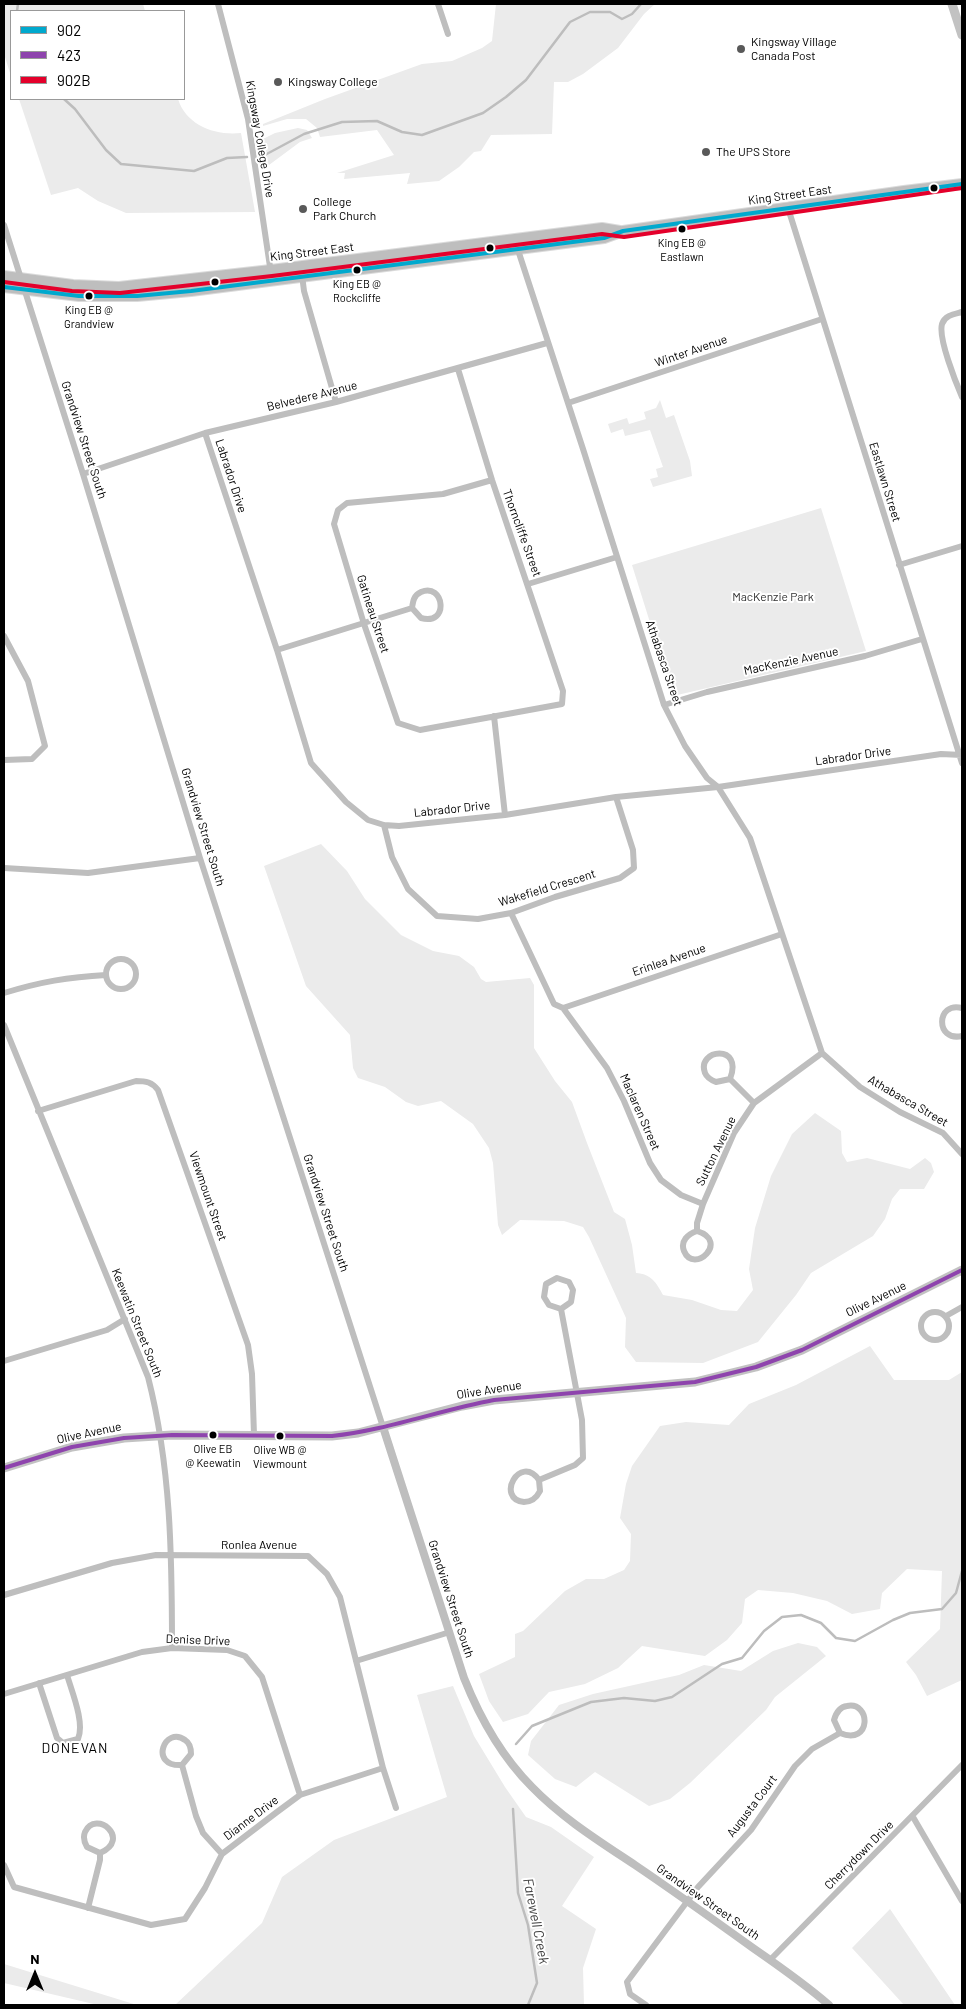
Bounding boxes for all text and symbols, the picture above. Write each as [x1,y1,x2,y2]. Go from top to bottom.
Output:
legend [10,10,185,100]
text: 902 [57,21,81,39]
place label: Kingsway Village Canada Post [751,35,837,63]
marker: Kingsway Village Canada Post [735,43,747,55]
text: 423 [57,46,81,64]
text: 902B [57,71,91,89]
place label: Kingsway College [288,75,378,89]
marker: Kingsway College [272,76,284,88]
street label: Kingsway College Drive [243,79,277,199]
place label: The UPS Store [716,145,791,159]
marker: The UPS Store [700,146,712,158]
street label: King Street East [747,182,833,208]
unlabelled marker [929,183,939,193]
place label: College Park Church [313,195,376,223]
marker: College Park Church [297,203,309,215]
marker: King EB @ Eastlawn [677,224,687,234]
place label: King EB @ Eastlawn [658,236,706,262]
street label: King Street East [269,240,355,264]
unlabelled marker [485,243,495,253]
marker: King EB @ Rockcliffe [352,265,362,275]
unlabelled marker [210,277,220,287]
place label: King EB @ Rockcliffe [333,277,381,303]
marker: King EB @ Grandview [84,291,94,301]
place label: King EB @ Grandview [64,303,114,329]
street label: Winter Avenue [653,332,729,370]
street label: Belvedere Avenue [265,378,359,414]
street label: Grandview Street South [58,379,110,501]
street label: Labrador Drive [212,437,250,515]
street label: Eastlawn Street [866,440,904,524]
street label: Thorncliffe Street [499,487,545,579]
street label: Gatineau Street [354,573,392,655]
park label: MacKenzie Park [732,590,814,604]
street label: Athabasca Street [643,618,685,708]
street label: MacKenzie Avenue [742,644,840,678]
street label: Labrador Drive [814,744,892,768]
street label: Grandview Street South [178,766,228,888]
street label: Labrador Drive [413,798,491,820]
street label: Wakefield Crescent [497,866,597,910]
street label: Erinlea Avenue [630,941,708,979]
street label: Maclaren Street [617,1072,663,1152]
street label: Athabasca Street [865,1072,951,1130]
street label: Sutton Avenue [693,1114,739,1188]
street label: Viewmount Street [186,1149,230,1243]
street label: Grandview Street South [300,1152,352,1274]
street label: Keewatin Street South [108,1266,166,1380]
street label: Olive Avenue [843,1278,909,1320]
street label: Olive Avenue [455,1378,523,1402]
street label: Olive Avenue [55,1419,123,1447]
marker: Olive EB @ Keewatin [208,1430,218,1440]
marker: Olive WB @ Viewmount [275,1431,285,1441]
place label: Olive EB @ Keewatin [185,1442,241,1468]
place label: Olive WB @ Viewmount [253,1443,307,1469]
street label: Ronlea Avenue [221,1538,297,1552]
street label: Grandview Street South [425,1538,477,1660]
street label: Denise Drive [165,1632,231,1648]
district label: DONEVAN [41,1740,109,1756]
street label: Augusta Court [724,1772,780,1840]
street label: Dianne Drive [221,1793,281,1843]
street label: Cherrydown Drive [822,1818,896,1892]
street label: Grandview Street South [654,1861,762,1943]
water label: Farewell Creek [519,1877,553,1965]
north arrow [10,1949,60,1999]
text: N [30,1950,40,1967]

